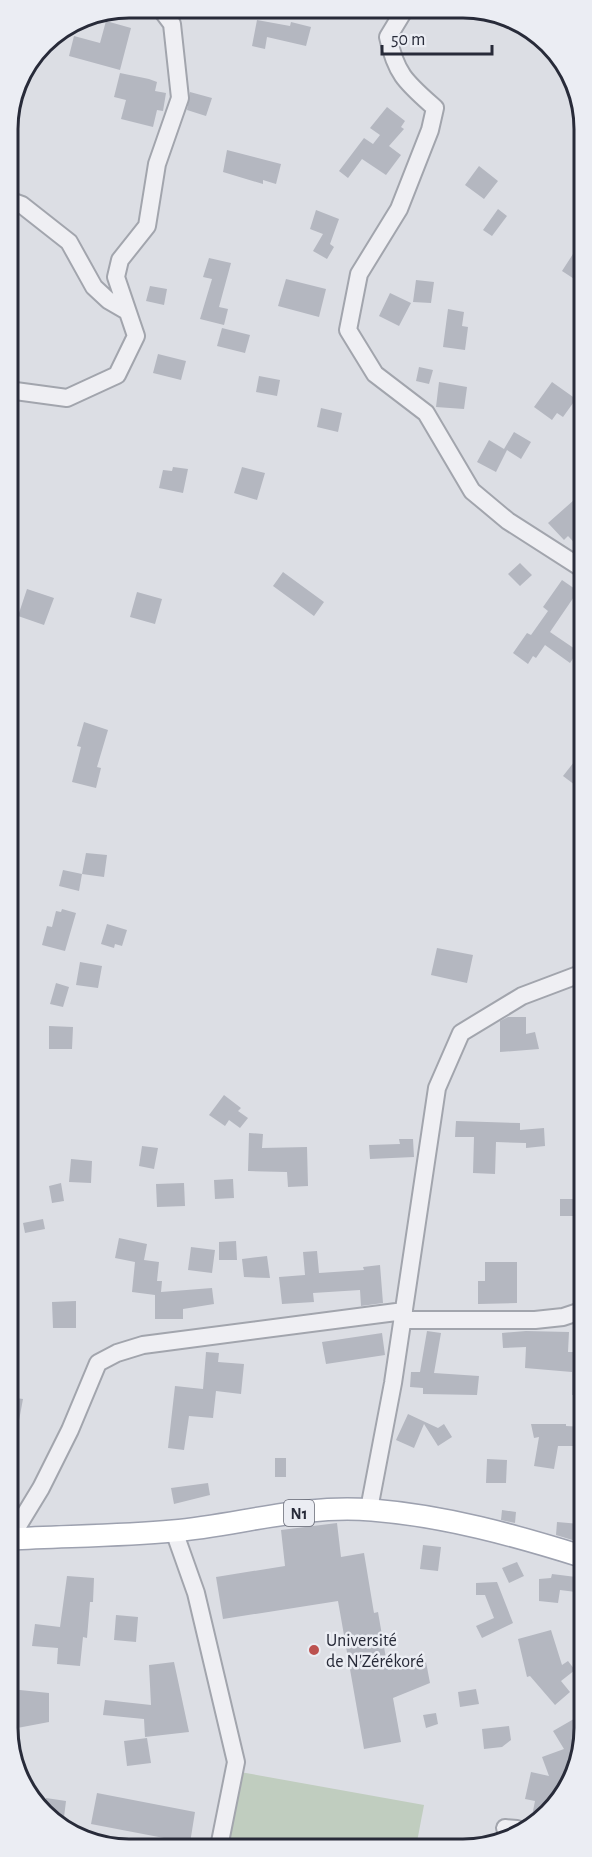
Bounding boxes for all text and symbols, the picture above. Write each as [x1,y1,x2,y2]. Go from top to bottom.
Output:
scale bar [382,18,492,56]
text: 50 m [391,31,425,49]
road number: N1 [284,1500,314,1526]
place label: Université de N'Zérékoré [326,1632,424,1671]
marker: Université de N'Zérékoré [307,1643,321,1657]

